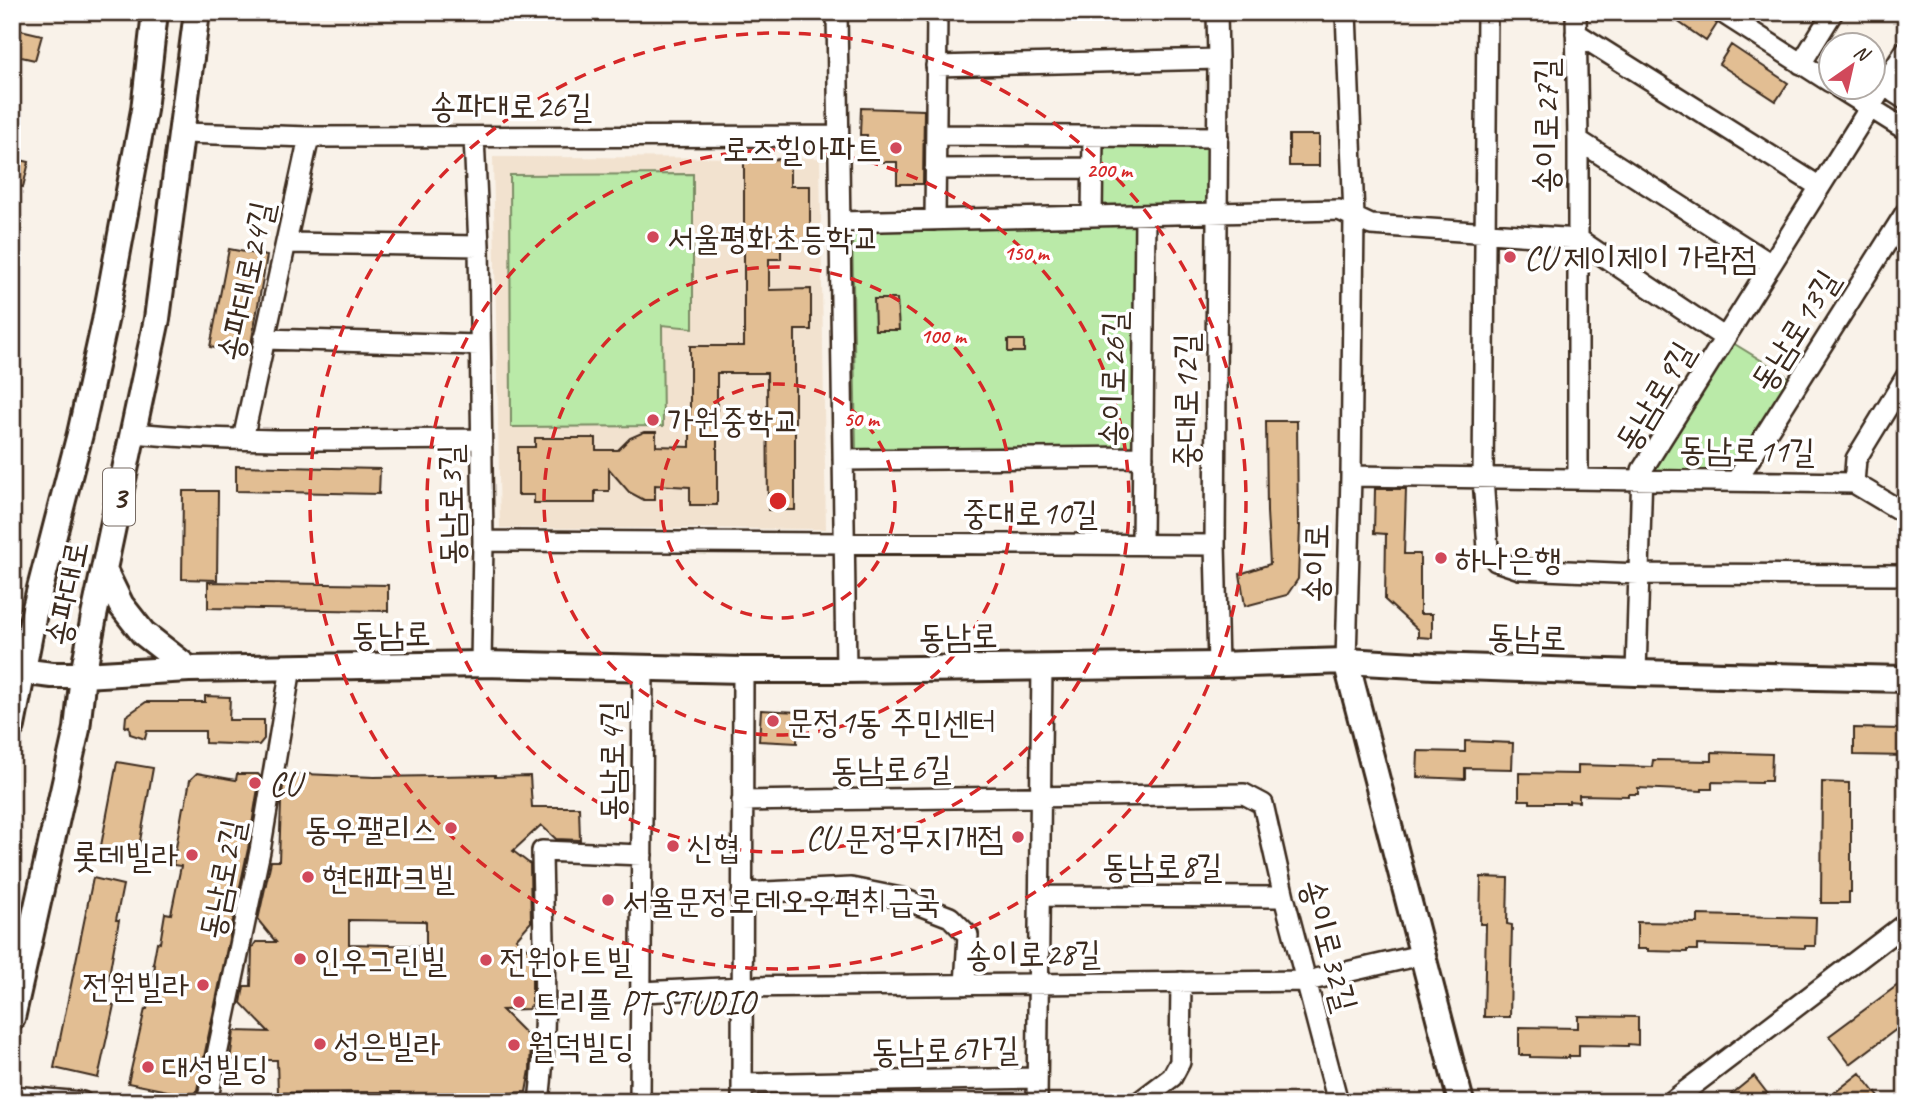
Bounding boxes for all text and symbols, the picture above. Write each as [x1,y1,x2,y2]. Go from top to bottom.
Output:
north arrow [1816,32,1886,102]
text: N [1849,39,1875,68]
street label: 송이로27길 [1525,58,1567,194]
street label: 송파대로26길 [430,85,592,127]
place label: 로즈힐아파트 [723,128,882,170]
marker: 로즈힐아파트 [888,140,904,156]
text: 200 m [1086,157,1134,183]
street label: 송파대로24길 [209,197,283,365]
place label: 서울평화초등학교 [667,217,879,259]
marker: 서울평화초등학교 [645,229,661,245]
place label: CU 제이제이 가락점 [1524,237,1757,279]
text: 150 m [1003,240,1051,266]
marker: CU 제이제이 가락점 [1502,249,1518,265]
street label: 동남로13길 [1741,262,1849,399]
street label: 송이로26길 [1091,311,1135,447]
text: 100 m [920,323,968,349]
street label: 중대로12길 [1165,333,1207,469]
street label: 동남로9길 [1606,334,1704,459]
place label: 가원중학교 [667,400,800,442]
text: 50 m [843,406,881,432]
marker: 가원중학교 [645,412,661,428]
street label: 동남로11길 [1679,428,1815,472]
street label: 동남로3길 [429,444,473,566]
road number: 3 [103,468,135,526]
centre of rings [766,489,790,513]
street label: 중대로10길 [962,492,1098,534]
street label: 송이로 [1294,523,1338,603]
street label: 송파대로 [36,537,98,649]
place label: 하나은행 [1455,538,1561,580]
marker: 하나은행 [1433,550,1449,566]
street label: 동남로 [351,612,431,656]
street label: 동남로 [918,614,998,658]
street label: 동남로 [1486,615,1568,659]
street label: 동남로4길 [591,700,633,822]
place label: 문정1동 주민센터 [787,701,996,743]
marker: 문정1동 주민센터 [765,713,781,729]
street label: 동남로6길 [830,747,952,791]
place label: CU [269,763,306,805]
marker: CU [247,775,263,791]
place label: 동우팰리스 [304,808,437,850]
street label: 동남로2길 [190,816,254,943]
place label: CU 문정무지개점 [806,817,1004,859]
marker: 동우팰리스 [443,820,459,836]
place label: 신협 [687,826,740,868]
marker: CU 문정무지개점 [1010,829,1026,845]
place label: 롯데빌라 [72,835,178,877]
marker: 신협 [665,838,681,854]
street label: 동남로8길 [1101,845,1223,887]
marker: 롯데빌라 [184,847,200,863]
place label: 현대파크빌 [322,857,455,899]
marker: 현대파크빌 [300,869,316,885]
street label: 송이로32길 [1291,874,1367,1016]
place label: 서울문정로데오우편취급국 [622,880,941,922]
marker: 서울문정로데오우편취급국 [600,892,616,908]
street label: 송이로28길 [965,932,1101,976]
place label: 인우그린빌 [314,939,447,981]
place label: 전원아트빌 [500,940,633,982]
marker: 인우그린빌 [292,951,308,967]
marker: 전원아트빌 [478,952,494,968]
place label: 전원빌라 [83,965,189,1007]
marker: 전원빌라 [195,977,211,993]
place label: 트리플 PT STUDIO [533,982,758,1024]
marker: 트리플 PT STUDIO [511,994,527,1010]
place label: 성은빌라 [334,1024,441,1066]
place label: 월덕빌딩 [528,1025,634,1067]
street label: 동남로6가길 [871,1028,1019,1072]
marker: 성은빌라 [312,1036,328,1052]
marker: 월덕빌딩 [506,1037,522,1053]
place label: 대성빌딩 [162,1047,268,1089]
marker: 대성빌딩 [140,1059,156,1075]

